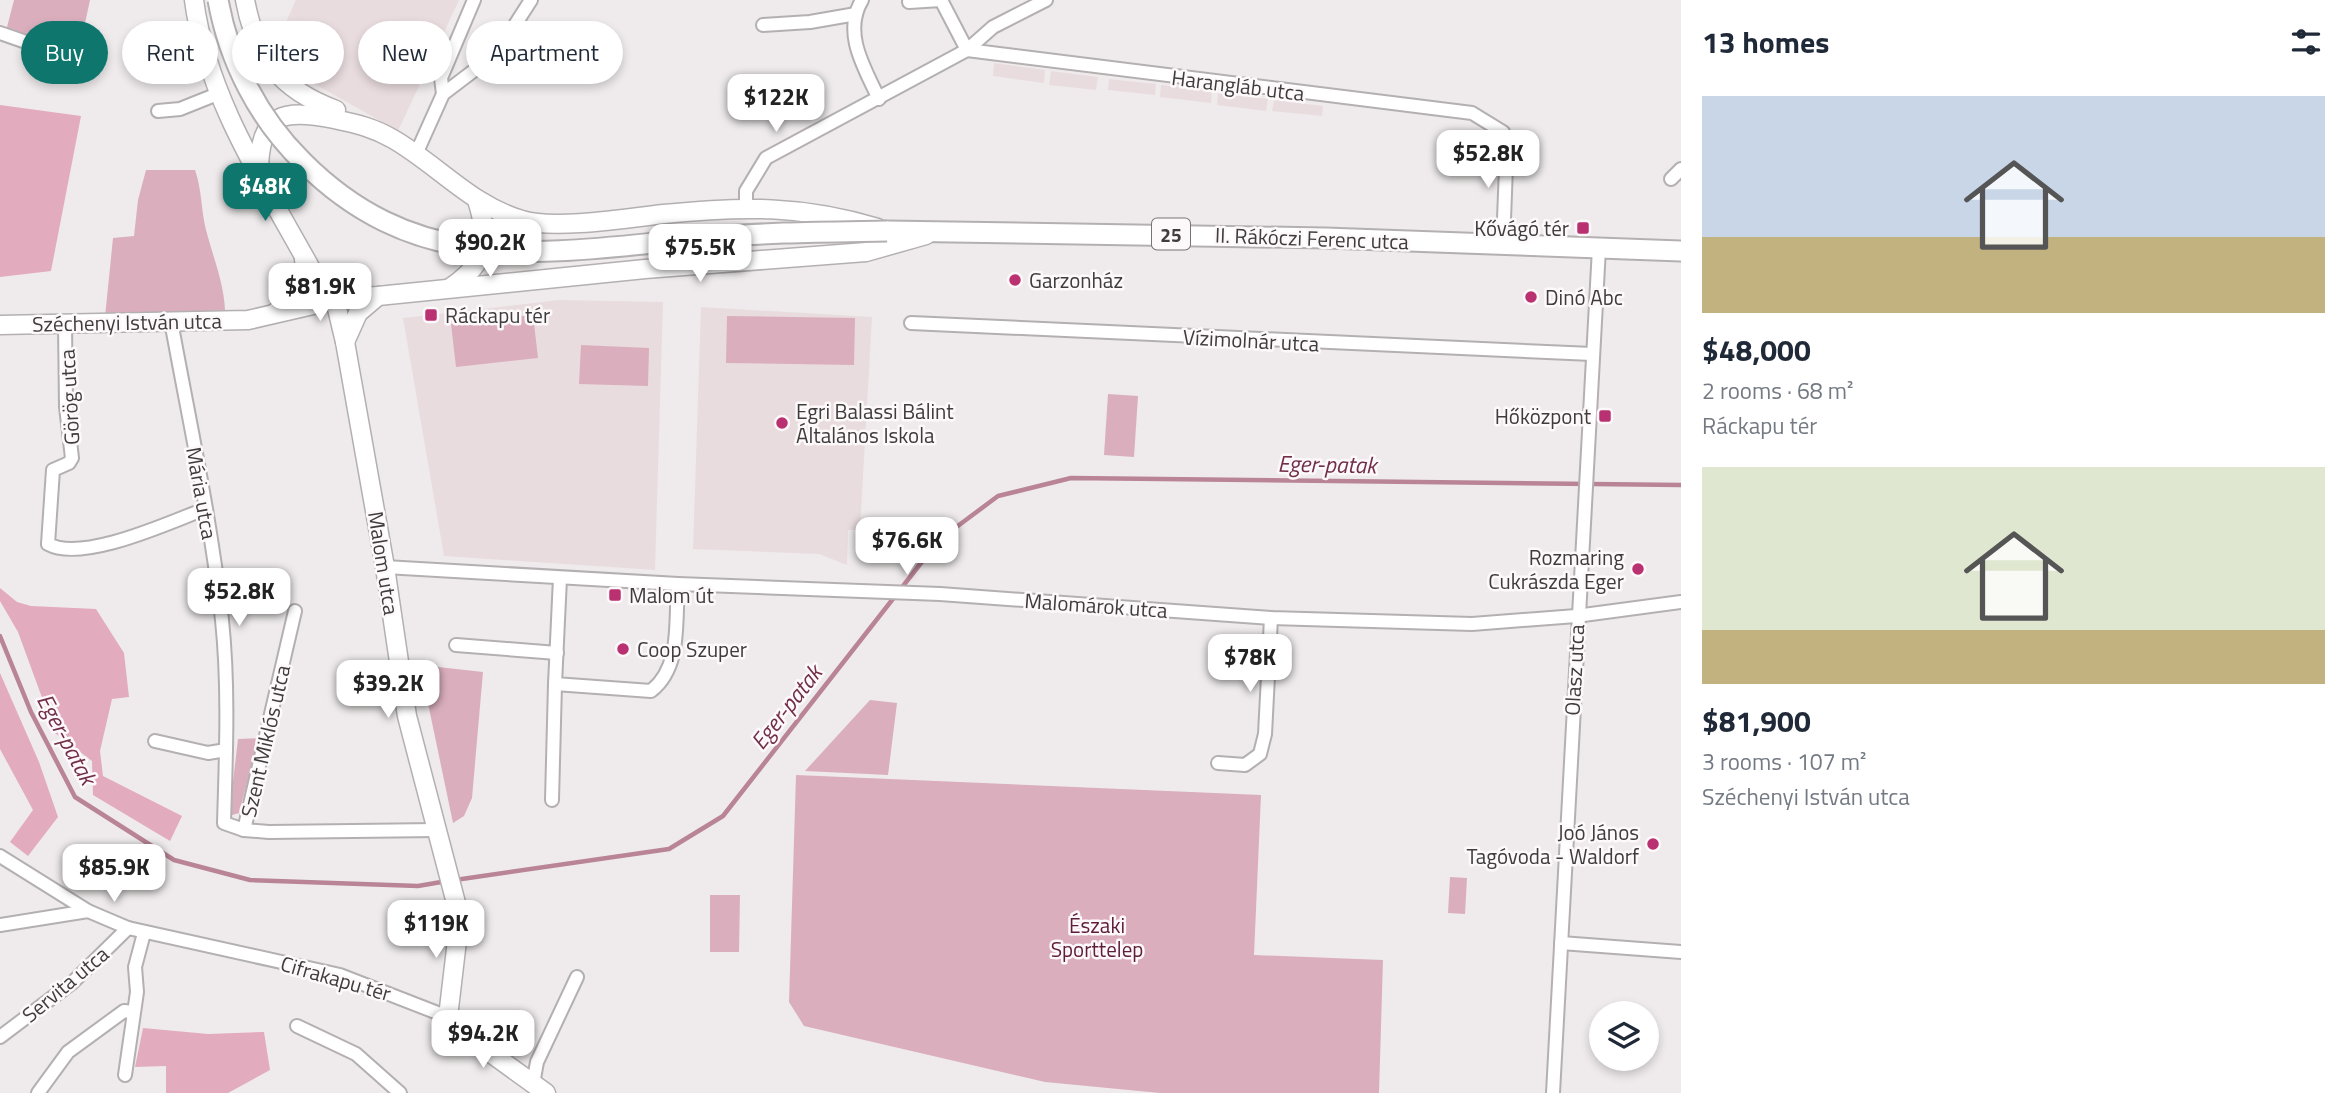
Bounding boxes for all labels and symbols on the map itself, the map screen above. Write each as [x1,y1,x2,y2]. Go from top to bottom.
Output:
street label: Harangláb utca [1170,61,1307,109]
pin: $122K [727,74,825,134]
pin: $52.8K [1431,130,1545,190]
pin: $48K [224,164,306,223]
place label: Kővágó tér [1474,212,1569,244]
road number: 25 [1152,218,1190,250]
pin: $90.2K [433,219,547,279]
street label: II. Rákóczi Ferenc utca [1215,219,1410,257]
marker: Kővágó tér [1575,220,1591,236]
pin: $75.5K [643,224,757,284]
pin: $81.9K [263,264,377,323]
place label: Garzonház [1029,264,1123,296]
marker: Garzonház [1007,272,1023,288]
place label: Dinó Abc [1545,281,1623,313]
marker: Dinó Abc [1523,289,1539,305]
place label: Ráckapu tér [445,299,550,331]
street label: Széchenyi István utca [32,304,223,340]
marker: Ráckapu tér [423,307,439,323]
street label: Vízimolnár utca [1182,320,1320,360]
street label: Görög utca [50,348,87,446]
place label: Egri Balassi Bálint Általános Iskola [796,395,954,451]
place label: Hőközpont [1495,400,1592,432]
marker: Hőközpont [1597,408,1613,424]
marker: Egri Balassi Bálint Általános Iskola [774,415,790,431]
street label: Mária utca [178,444,226,542]
water label: Eger-patak [1277,446,1379,482]
street label: Malom utca [360,509,408,618]
pin: $76.6K [850,518,964,577]
place label: Rozmaring Cukrászda Eger [1488,541,1624,597]
marker: Rozmaring Cukrászda Eger [1630,561,1646,577]
pin: $52.8K [182,568,296,628]
place label: Malom út [629,579,714,611]
street label: Malomárok utca [1023,584,1169,626]
marker: Malom út [607,587,623,603]
street label: Olasz utca [1556,623,1592,716]
place label: Coop Szuper [637,633,747,665]
pin: $78K [1209,634,1291,694]
marker: Coop Szuper [615,641,631,657]
water label: Eger-patak [742,655,832,757]
pin: $39.2K [331,660,445,720]
street label: Szent Miklós utca [232,661,298,820]
water label: Eger-patak [28,687,107,793]
place label: Joó János Tagóvoda - Waldorf [1466,816,1639,872]
marker: Joó János Tagóvoda - Waldorf [1645,836,1661,852]
pin: $85.9K [57,844,171,904]
pin: $119K [387,900,485,960]
park label: Északi Sporttelep [1051,909,1143,965]
street label: Servita utca [15,938,116,1030]
street label: Cifrakapu tér [277,947,395,1009]
pin: $94.2K [426,1010,540,1070]

